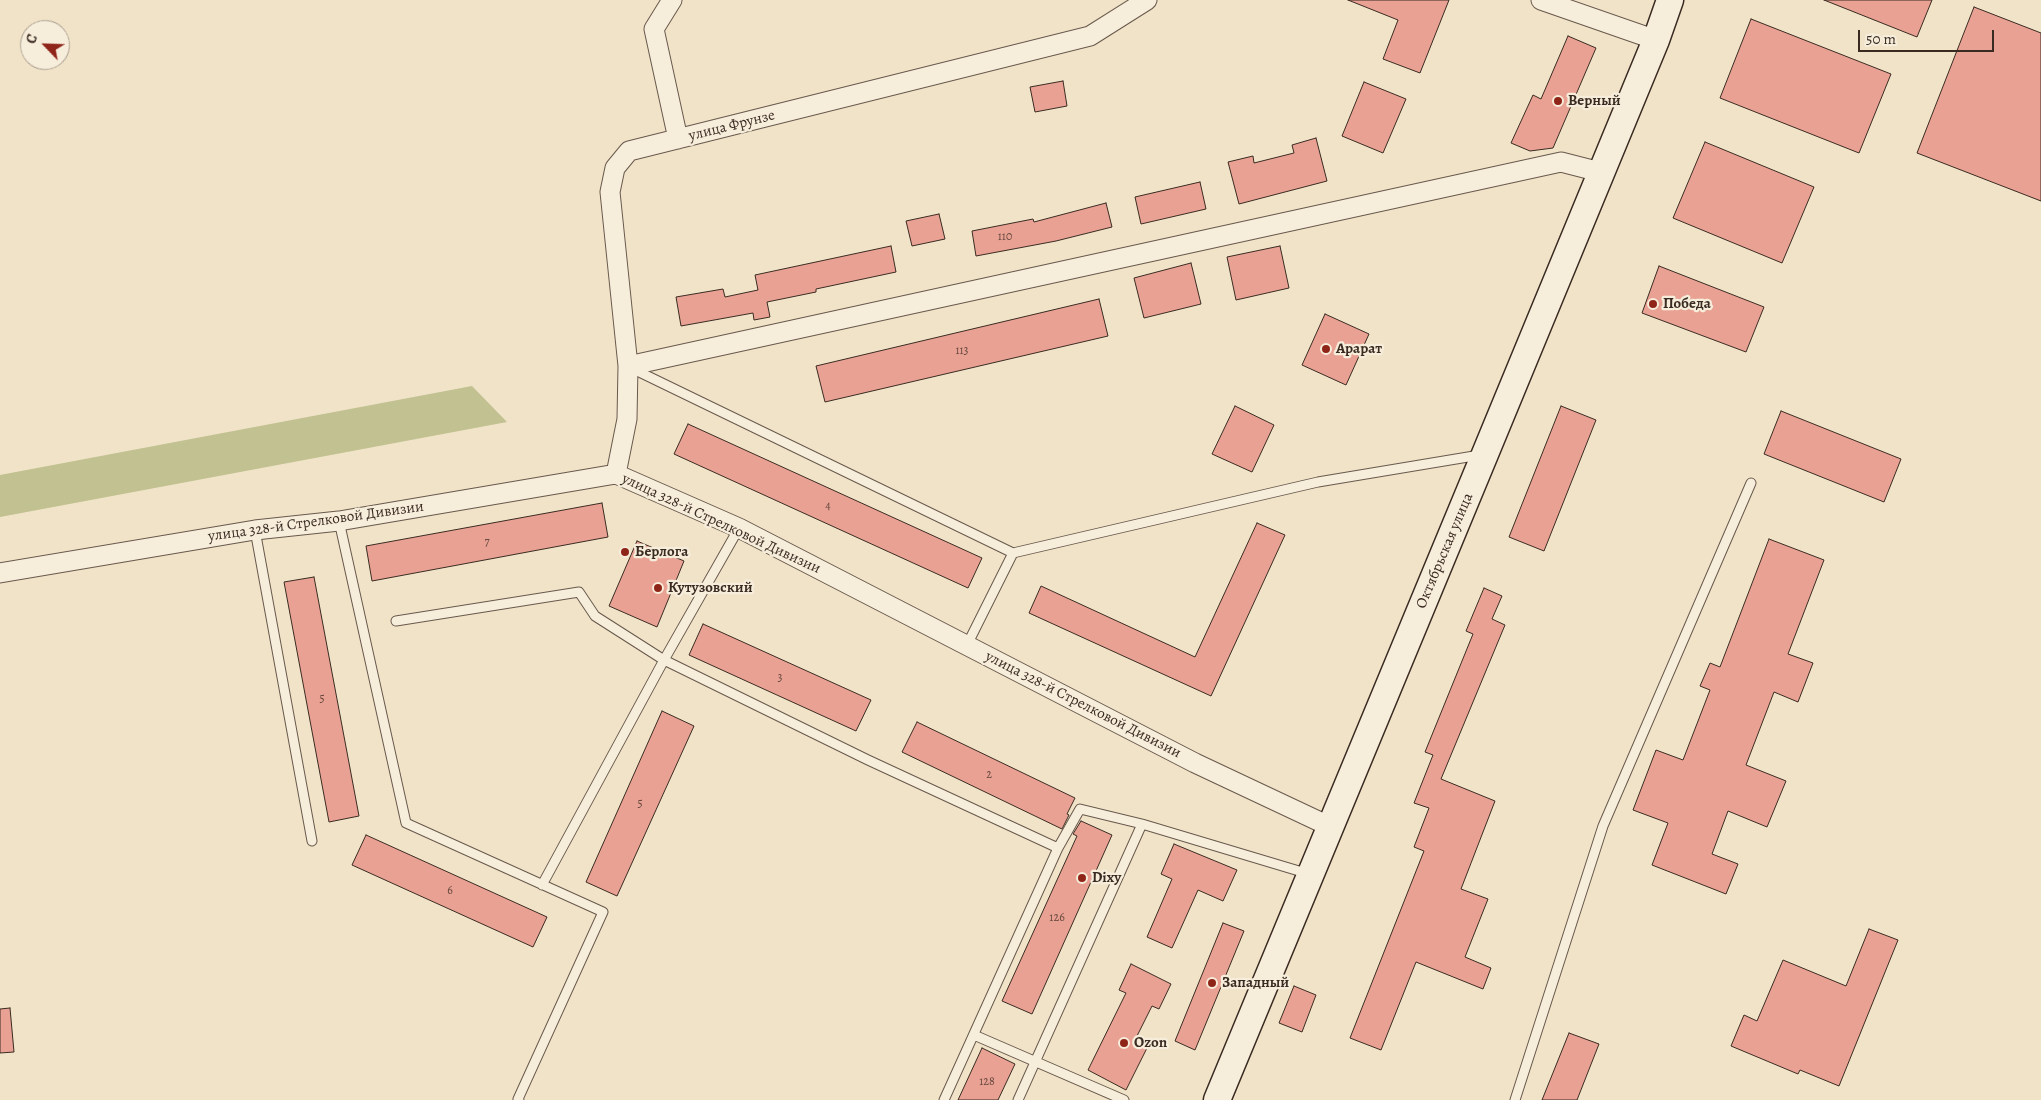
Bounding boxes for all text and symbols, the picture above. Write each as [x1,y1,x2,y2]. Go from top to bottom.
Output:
north arrow [20,20,70,70]
scale bar [1861,20,1997,52]
text: 50 m [1866,29,1896,49]
text: С [21,31,42,47]
place label: Верный [1568,92,1621,110]
marker: Верный [1552,95,1564,107]
street label: улица Фрунзе [687,107,777,145]
house number: 110 [998,230,1012,244]
place label: Победа [1663,295,1711,313]
marker: Победа [1647,298,1659,310]
place label: Арарат [1336,340,1382,358]
marker: Арарат [1320,343,1332,355]
house number: 113 [955,344,969,358]
street label: улица 328-й Стрелковой Дивизии [619,470,823,578]
street label: Октябрьская улица [1413,491,1477,611]
street label: улица 328-й Стрелковой Дивизии [207,498,425,546]
house number: 4 [825,499,831,513]
house number: 7 [484,535,490,549]
place label: Берлога [635,543,688,561]
marker: Берлога [619,546,631,558]
place label: Кутузовский [668,579,753,597]
marker: Кутузовский [652,582,664,594]
street label: улица 328-й Стрелковой Дивизии [982,648,1184,762]
house number: 3 [778,671,782,685]
house number: 5 [319,692,325,706]
house number: 2 [986,768,992,782]
house number: 5 [637,797,643,811]
place label: Dixy [1092,869,1121,887]
marker: Dixy [1076,872,1088,884]
house number: 6 [447,884,453,898]
house number: 126 [1049,911,1065,925]
place label: Западный [1222,974,1289,992]
marker: Западный [1206,977,1218,989]
place label: Ozon [1134,1034,1167,1052]
marker: Ozon [1118,1037,1130,1049]
house number: 128 [979,1075,995,1089]

